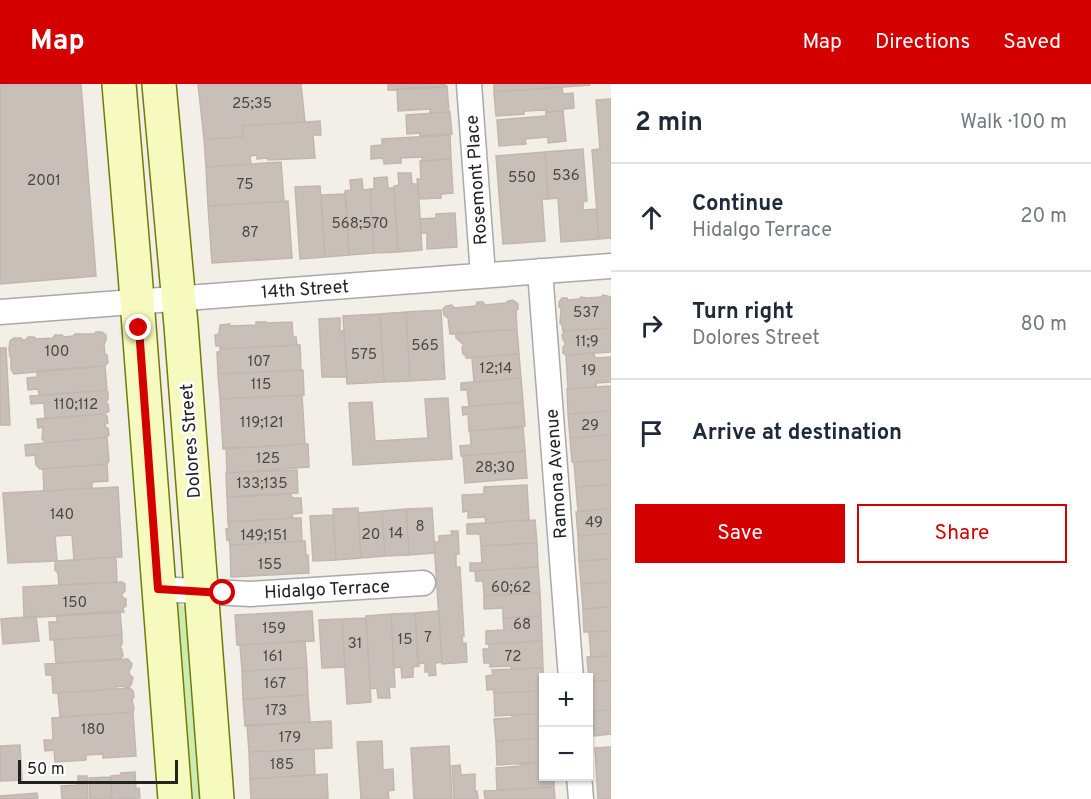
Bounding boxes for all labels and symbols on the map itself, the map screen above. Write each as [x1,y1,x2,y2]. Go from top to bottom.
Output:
house number: 25;35 [232,95,272,114]
street label: Rosemont Place [461,114,494,246]
house number: 536 [552,167,580,186]
house number: 550 [508,169,536,188]
house number: 2001 [27,172,61,191]
house number: 75 [236,176,254,195]
house number: 568;570 [332,215,389,234]
house number: 87 [242,224,259,243]
street label: 14th Street [260,276,350,305]
house number: 537 [573,304,599,323]
route end [125,314,151,340]
house number: 11;9 [575,333,599,352]
house number: 565 [411,337,439,356]
house number: 100 [45,343,69,362]
house number: 575 [351,346,377,365]
house number: 107 [248,353,270,372]
house number: 12;14 [480,360,512,379]
house number: 19 [582,362,596,381]
house number: 115 [251,376,271,395]
street label: Dolores Street [176,383,207,499]
house number: 110;112 [54,396,98,415]
street label: Ramona Avenue [541,408,574,540]
house number: 119;121 [240,414,284,433]
house number: 29 [581,417,599,436]
house number: 125 [256,450,280,469]
house number: 28;30 [475,459,515,478]
house number: 133;135 [237,475,287,494]
house number: 140 [50,506,74,525]
house number: 49 [585,514,603,533]
house number: 8 [415,518,425,537]
house number: 14 [389,525,403,544]
house number: 20 [362,526,380,545]
house number: 149;151 [240,527,288,546]
house number: 155 [258,556,282,575]
street label: Hidalgo Terrace [264,576,391,605]
route start [209,579,235,605]
house number: 60;62 [491,579,531,598]
house number: 150 [63,594,87,613]
house number: 68 [513,616,531,635]
house number: 159 [262,620,286,639]
house number: 7 [424,629,432,648]
house number: 15 [398,631,412,650]
house number: 31 [348,635,362,654]
house number: 161 [263,648,283,667]
house number: 72 [505,648,521,667]
house number: 167 [264,675,286,694]
house number: 173 [265,702,287,721]
house number: 180 [81,721,105,740]
house number: 179 [279,729,301,748]
house number: 185 [270,756,294,775]
scale bar [18,757,178,784]

